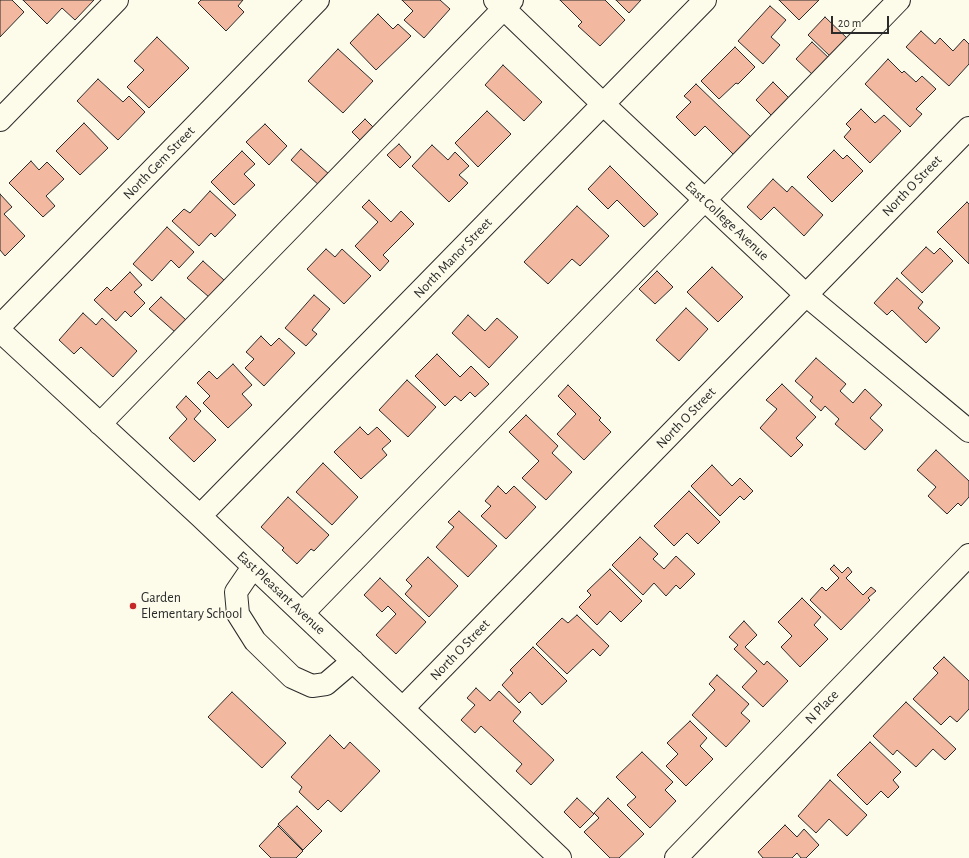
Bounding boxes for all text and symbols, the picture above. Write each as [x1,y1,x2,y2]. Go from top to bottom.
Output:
scale bar [833,8,891,34]
text: 20 m [838,17,861,29]
street label: North Gem Street [120,123,198,203]
street label: North O Street [879,152,945,220]
street label: East College Avenue [682,178,772,264]
street label: North Manor Street [410,214,496,302]
street label: North O Street [653,384,719,452]
street label: East Pleasant Avenue [233,548,329,638]
place label: Garden Elementary School [141,590,242,622]
marker: Garden Elementary School [128,601,138,611]
street label: North O Street [427,616,493,684]
street label: N Place [802,686,842,728]

